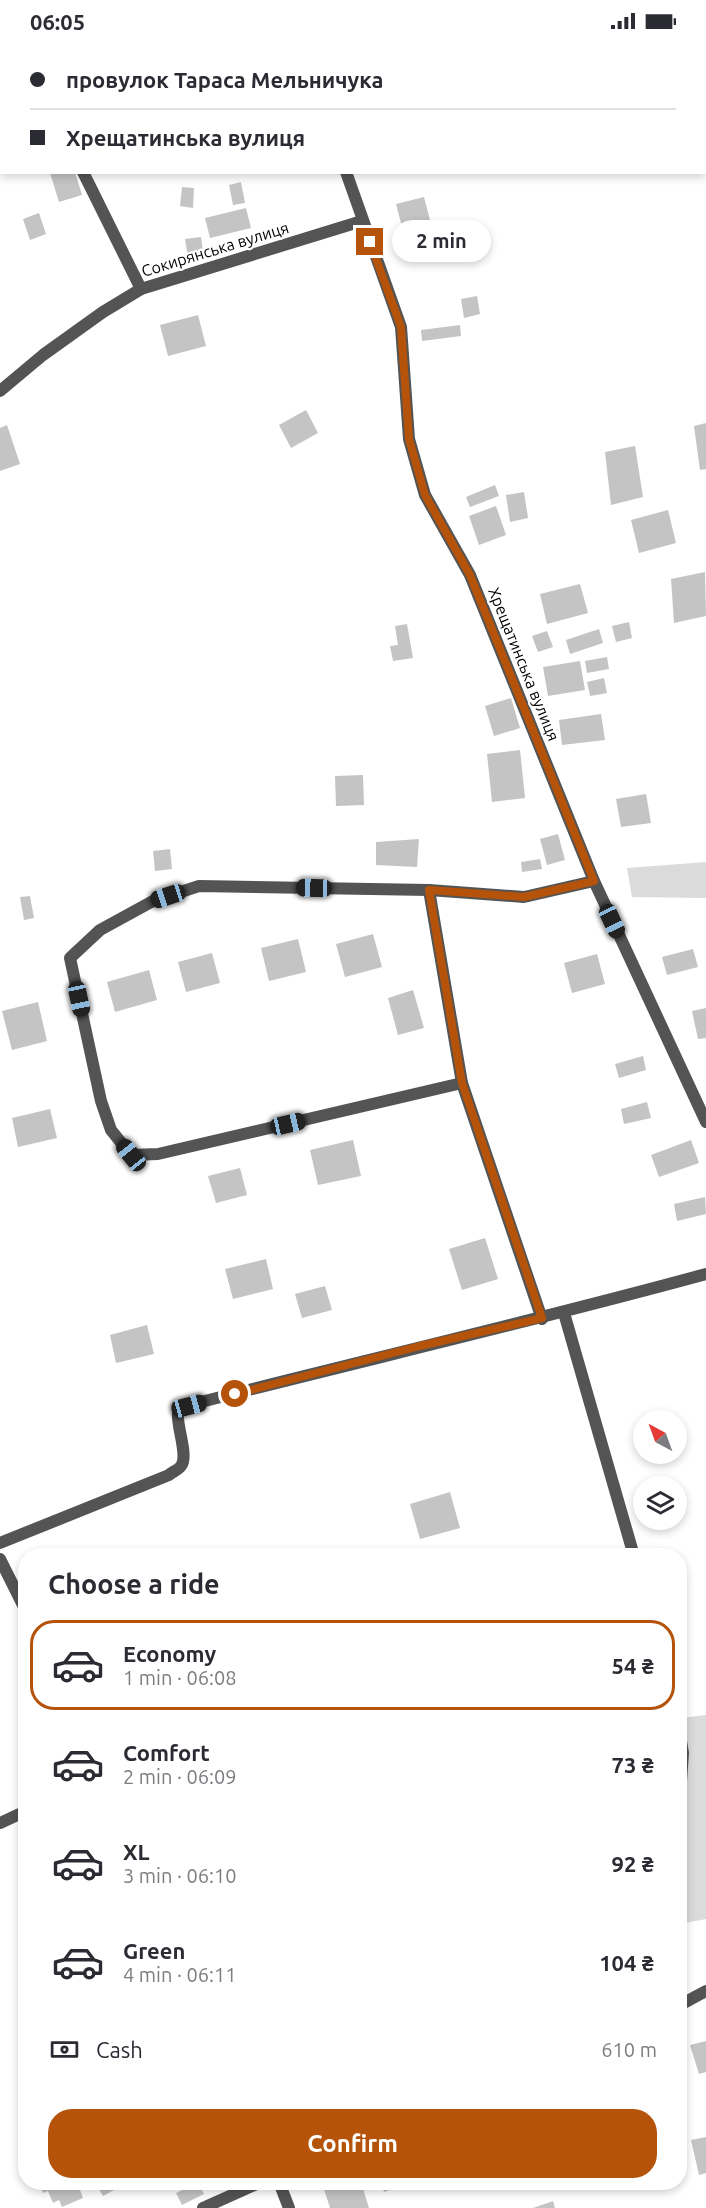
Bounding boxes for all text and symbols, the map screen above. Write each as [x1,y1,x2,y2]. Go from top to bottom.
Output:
text: 06:05 [30,9,85,34]
text: провулок Тараса Мельничука [66,67,384,92]
text: Хрещатинська вулиця [66,125,305,150]
street label: Сокирянська вулиця [139,218,291,280]
callout: 2 min [391,221,490,263]
route end [356,228,383,255]
text: 2 min [416,229,467,252]
street label: Хрещатинська вулиця [485,585,563,743]
car [296,879,332,897]
car [148,882,188,910]
car [596,901,628,941]
car [66,980,92,1018]
car [268,1111,308,1137]
car [113,1135,149,1175]
route start [221,1380,248,1407]
car [169,1393,209,1419]
north arrow [633,1410,687,1464]
map controls [633,1410,687,1530]
button: layers [633,1476,687,1530]
text: Choose a ride [48,1569,220,1599]
icon: car [51,1638,105,1692]
text: Economy [123,1641,216,1666]
text: 54 ₴ [612,1653,654,1678]
text: 1 min · 06:08 [123,1666,237,1689]
icon: car [51,1737,105,1791]
text: Comfort [123,1740,210,1765]
text: 73 ₴ [612,1752,654,1777]
text: 2 min · 06:09 [123,1765,237,1788]
icon: car [51,1836,105,1890]
text: XL [123,1839,150,1864]
text: 92 ₴ [612,1851,654,1876]
text: 3 min · 06:10 [123,1864,237,1887]
icon: car [51,1935,105,1989]
text: Green [123,1938,185,1963]
text: 104 ₴ [599,1950,654,1975]
text: 4 min · 06:11 [123,1963,237,1986]
icon: cash [48,2033,81,2066]
text: Cash [96,2037,143,2062]
text: 610 m [601,2038,657,2061]
button: Confirm [48,2109,657,2178]

